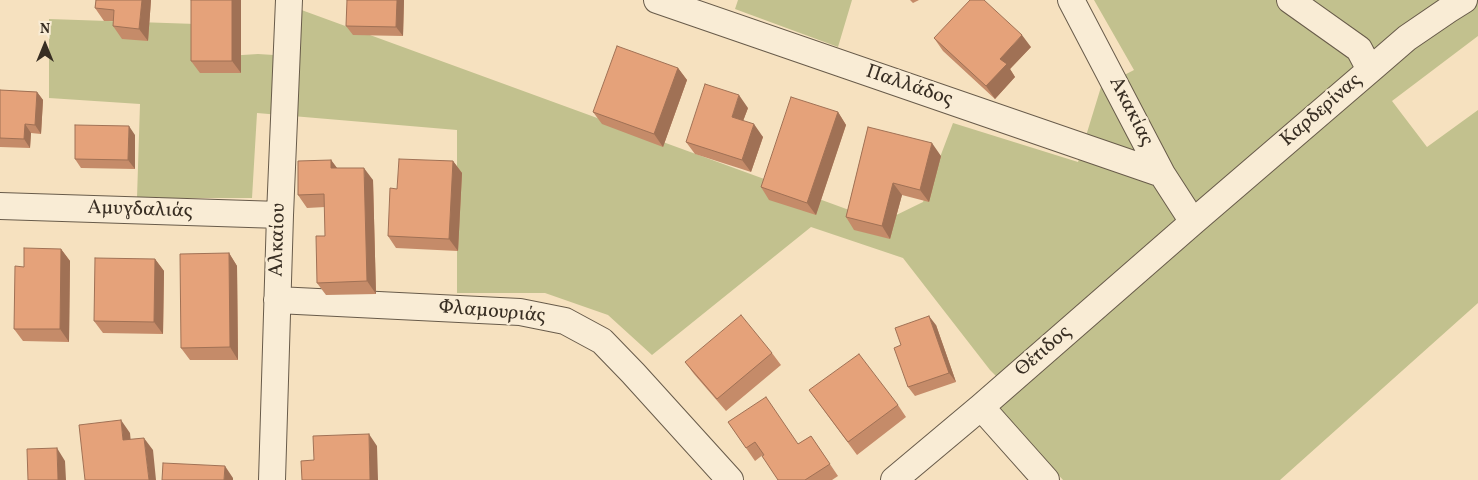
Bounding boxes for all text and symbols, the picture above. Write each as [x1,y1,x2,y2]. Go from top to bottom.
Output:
north arrow [20,20,70,70]
text: N [40,20,50,39]
street label: Παλλάδος [862,61,956,113]
street label: Καρδερίνας [1277,69,1367,153]
street label: Ακακίας [1102,73,1158,151]
street label: Αμυγδαλιάς [87,197,193,225]
street label: Αλκαίου [266,203,292,277]
street label: Φλαμουριάς [438,296,546,330]
street label: Θέτιδος [1011,321,1077,383]

